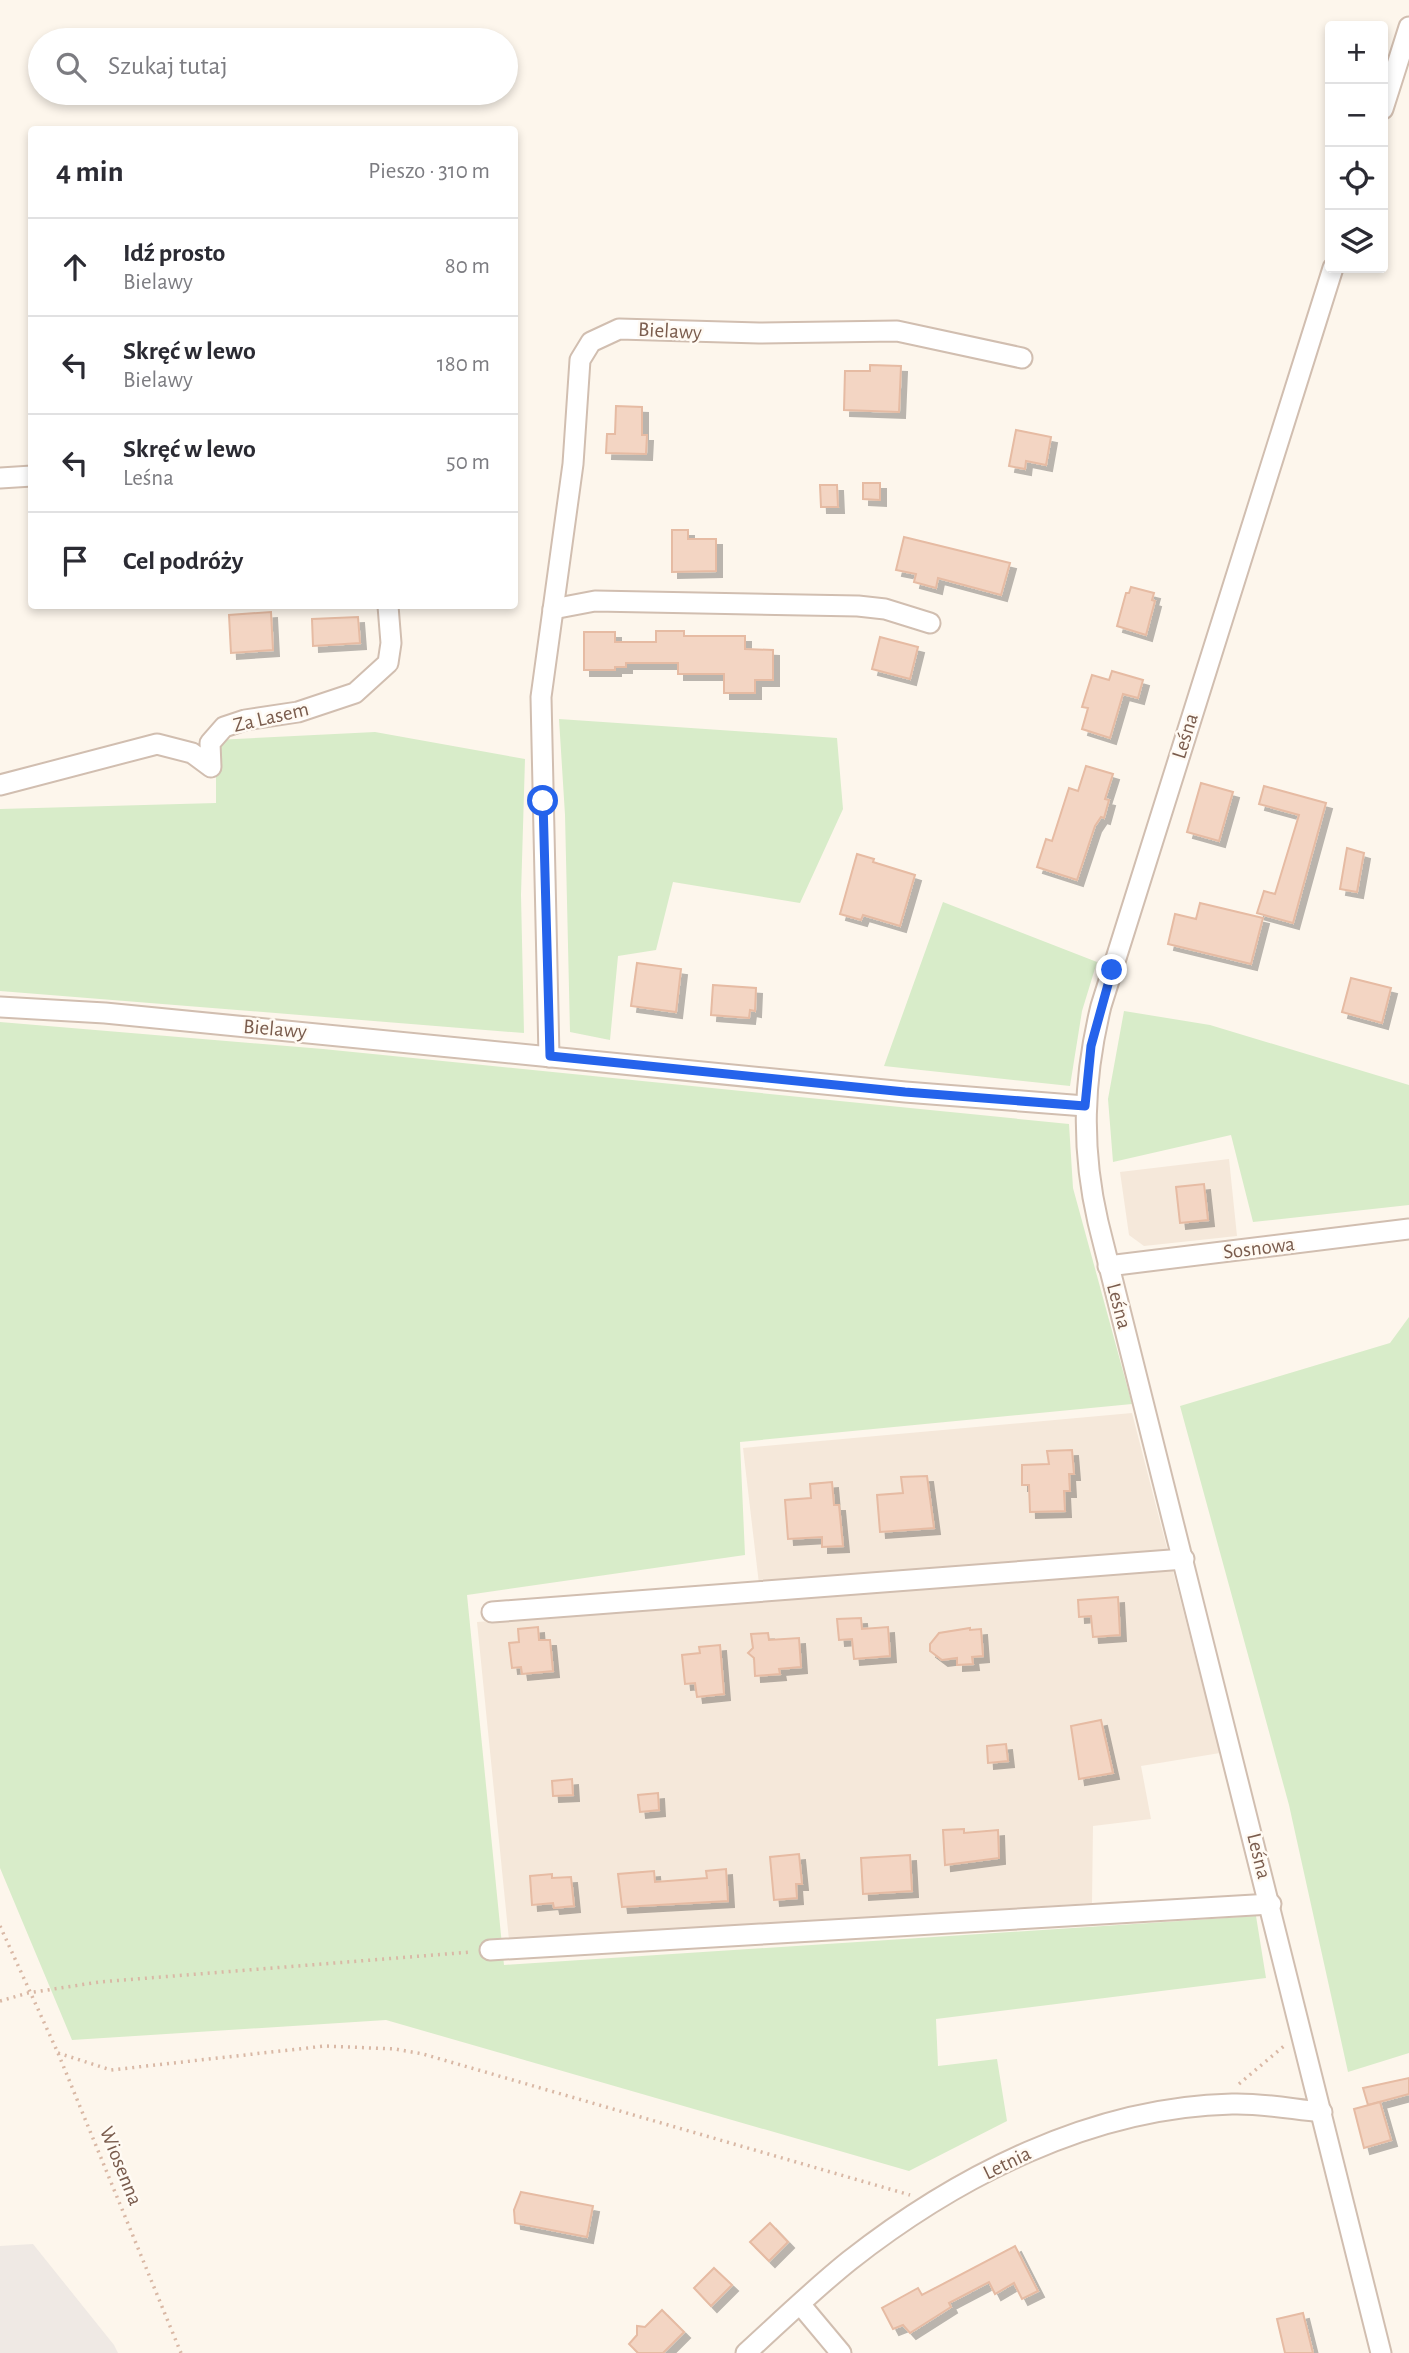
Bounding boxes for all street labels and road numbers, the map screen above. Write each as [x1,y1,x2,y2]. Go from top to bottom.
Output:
street label: Bielawy [638,319,702,343]
street label: Za Lasem [231,698,311,736]
street label: Leśna [1168,710,1202,761]
street label: Bielawy [242,1016,308,1042]
street label: Sosnowa [1222,1233,1296,1263]
street label: Leśna [1103,1281,1135,1331]
street label: Leśna [1243,1831,1275,1881]
street label: Wiosenna [96,2124,146,2209]
street label: Letnia [980,2142,1035,2183]

